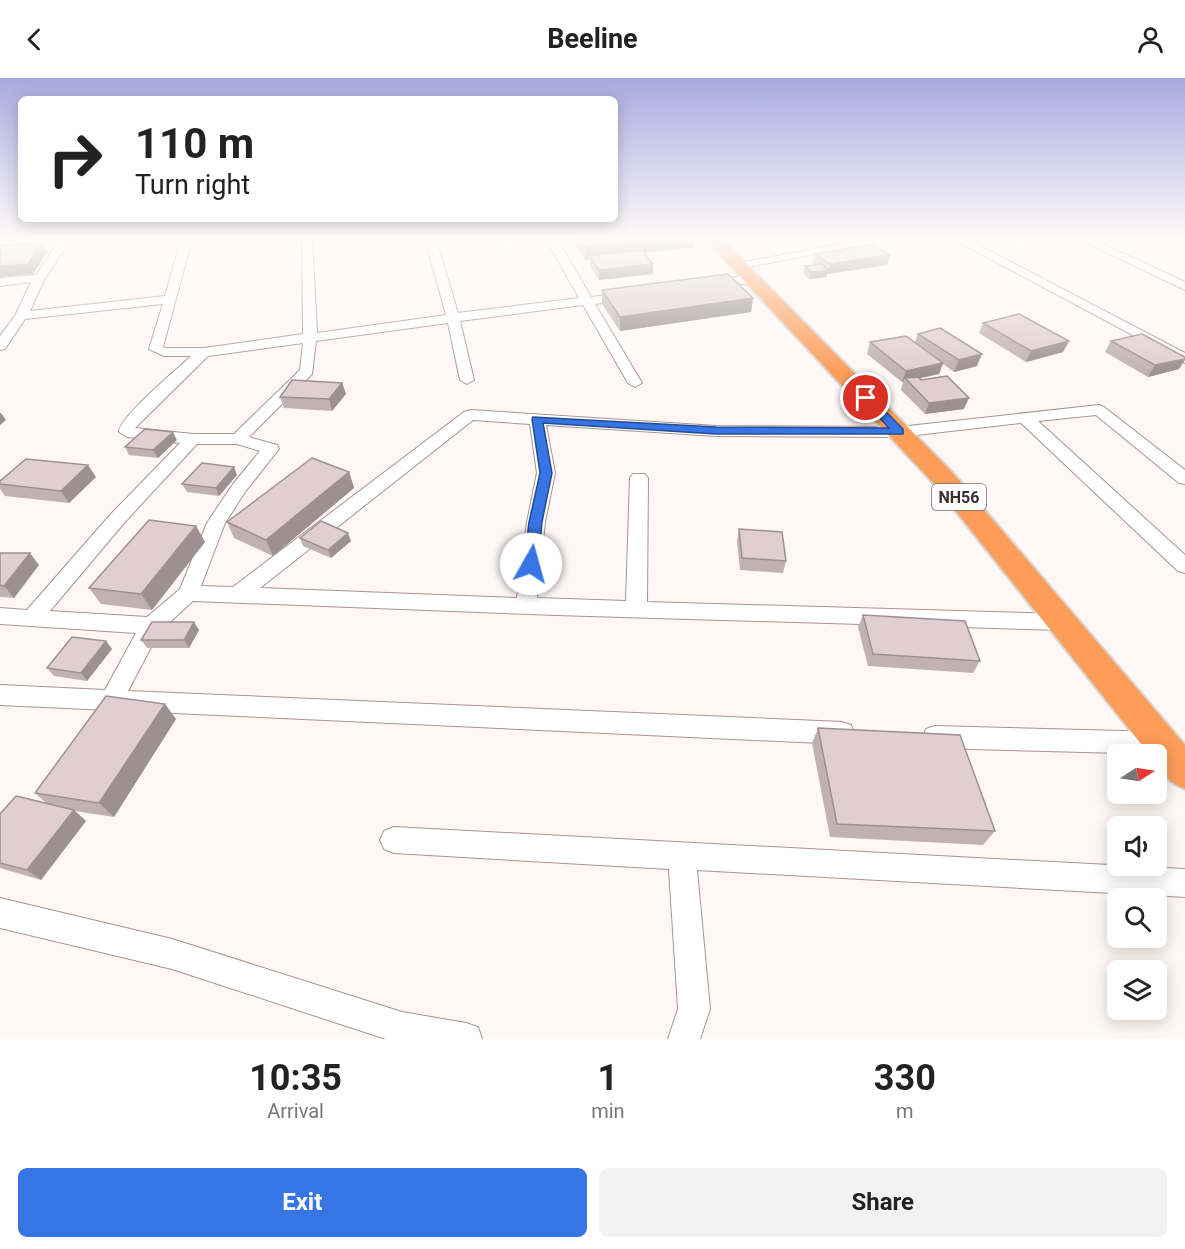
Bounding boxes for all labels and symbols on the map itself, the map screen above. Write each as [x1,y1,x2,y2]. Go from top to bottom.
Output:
pin [840,372,891,423]
road number: NH56 [932,484,986,510]
position arrow [499,532,563,596]
north arrow [1107,744,1167,804]

